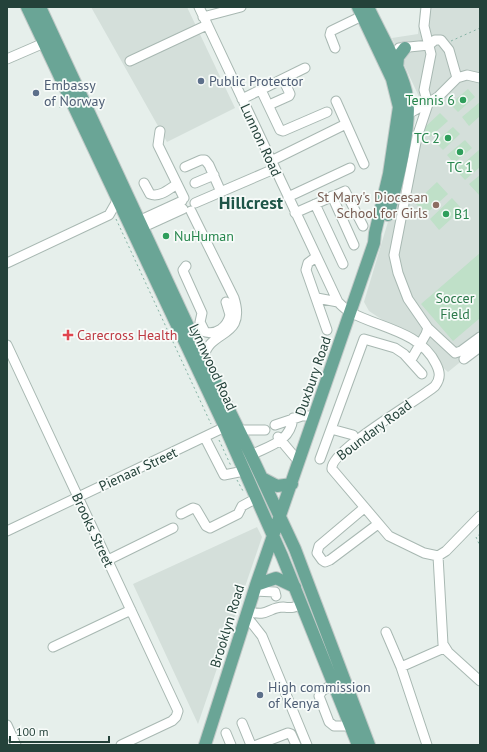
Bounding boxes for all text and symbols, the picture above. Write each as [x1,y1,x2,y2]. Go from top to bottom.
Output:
place label: Public Protector [209,72,304,90]
place label: Embassy of Norway [44,76,105,110]
marker: Public Protector [196,76,206,86]
marker: Embassy of Norway [31,88,41,98]
place label: Tennis 6 [406,91,455,109]
marker: Tennis 6 [458,95,468,105]
street label: Lunnon Road [236,101,286,179]
place label: TC 2 [414,129,440,147]
marker: TC 2 [443,133,453,143]
marker: TC 1 [455,147,465,157]
place label: TC 1 [447,158,473,176]
place label: St Mary's Diocesan School for Girls [317,188,428,222]
district label: Hillcrest [219,191,284,214]
marker: St Mary's Diocesan School for Girls [431,200,441,210]
place label: B1 [454,205,470,223]
marker: B1 [441,209,451,219]
place label: NuHuman [174,227,234,245]
marker: NuHuman [161,231,171,241]
park label: Soccer Field [436,289,475,323]
street label: Lynnwood Road [185,321,241,413]
place label: Carecross Health [77,326,177,344]
marker: Carecross Health [62,329,74,341]
street label: Duxbury Road [291,334,335,418]
street label: Boundary Road [333,396,415,464]
street label: Pienaar Street [96,443,180,495]
street label: Brooks Street [68,490,118,570]
street label: Brooklyn Road [206,582,248,670]
place label: High commission of Kenya [268,678,371,712]
marker: High commission of Kenya [255,690,265,700]
scale bar [10,718,109,744]
text: 100 m [16,724,49,739]

